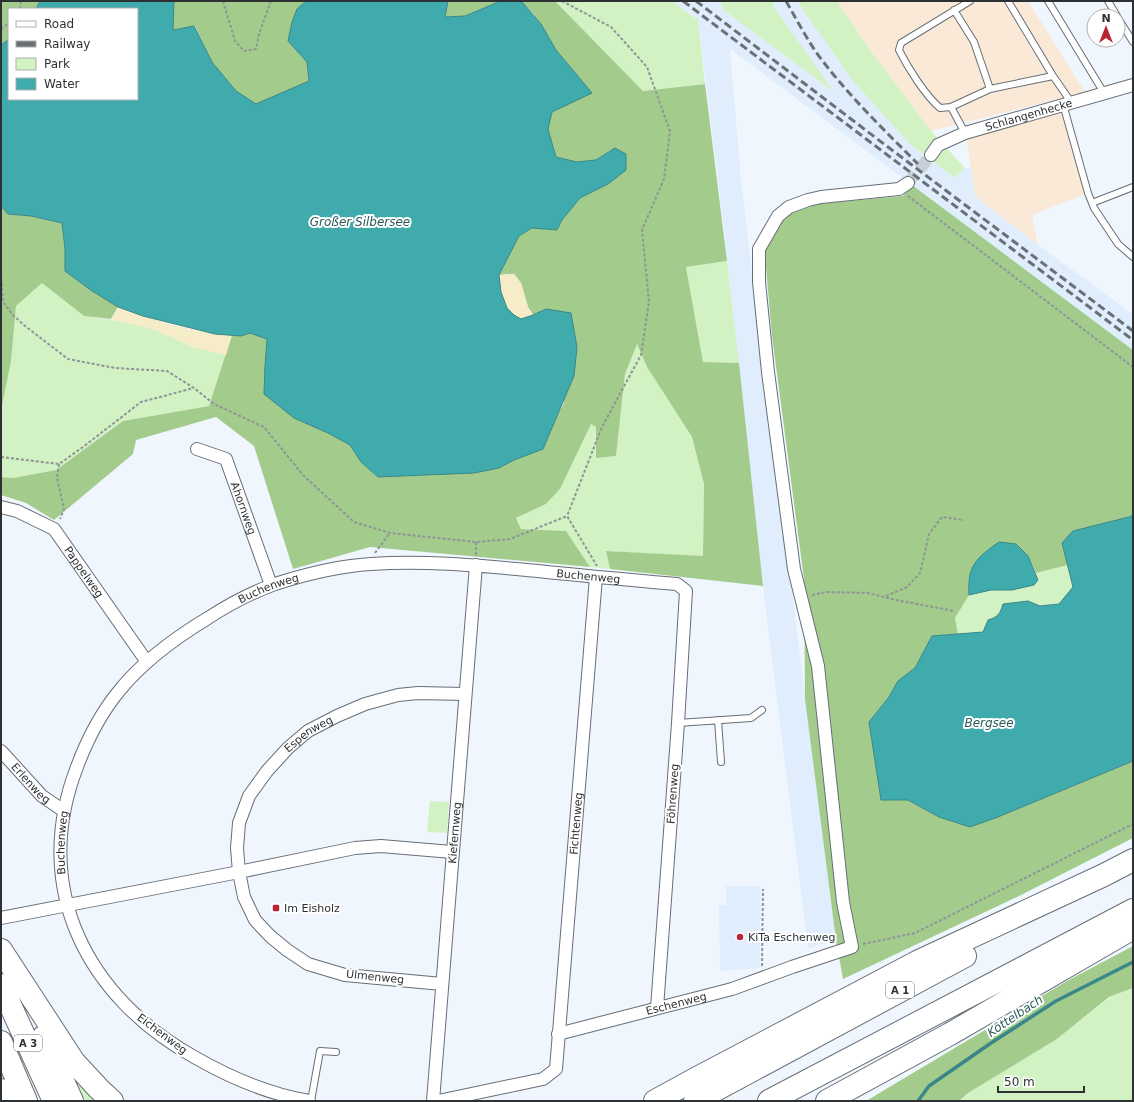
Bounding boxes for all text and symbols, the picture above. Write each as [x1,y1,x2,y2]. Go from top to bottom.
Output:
legend [8,8,138,100]
north arrow [1086,8,1126,48]
text: N [1101,12,1111,25]
text: Road [44,17,74,31]
text: Railway [44,37,90,51]
text: Park [44,57,70,71]
text: Water [44,77,80,91]
street label: Schlangenhecke [984,96,1074,133]
water label: Großer Silbersee [310,215,410,229]
street label: Ahornweg [228,480,259,537]
street label: Pappelweg [62,544,106,600]
street label: Buchenweg [556,566,621,586]
street label: Buchenweg [236,571,300,606]
street label: Espenweg [281,713,335,755]
water label: Bergsee [964,716,1014,730]
street label: Erlenweg [9,760,53,806]
street label: Föhrenweg [664,763,682,825]
street label: Fichtenweg [567,792,585,855]
street label: Kiefernweg [446,802,463,864]
street label: Buchenweg [54,810,71,875]
place label: Im Eisholz [284,902,340,915]
marker: Im Eisholz [271,903,281,913]
place label: KiTa Eschenweg [748,931,836,944]
marker: KiTa Eschenweg [735,932,745,942]
street label: Ulmenweg [345,967,405,987]
road number: A 1 [886,982,914,998]
street label: Eschenweg [644,989,708,1018]
water label: Köttelbach [985,992,1045,1040]
street label: Eichenweg [134,1011,190,1057]
road number: A 3 [14,1035,42,1051]
scale bar [998,1068,1084,1094]
text: 50 m [1004,1075,1035,1089]

